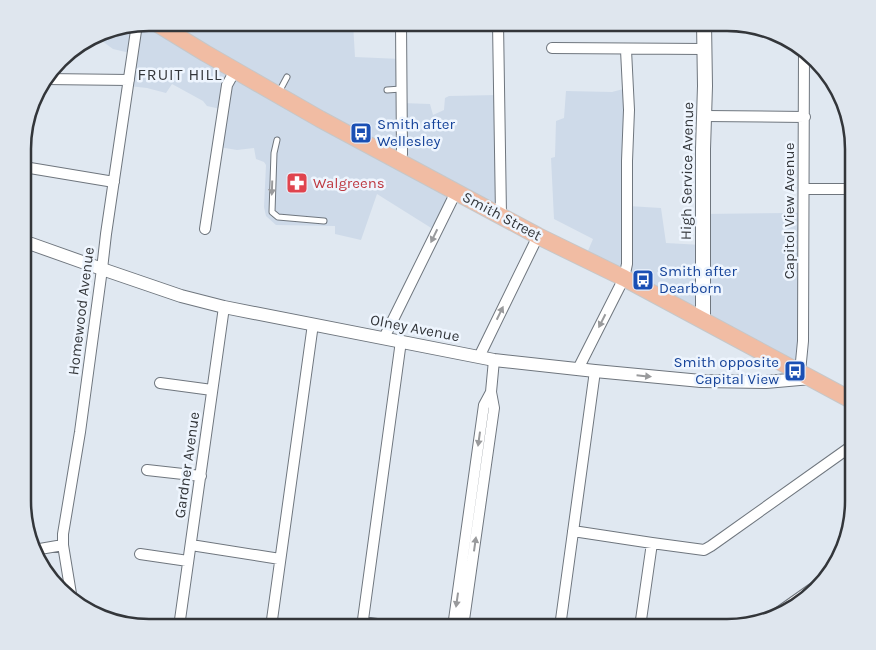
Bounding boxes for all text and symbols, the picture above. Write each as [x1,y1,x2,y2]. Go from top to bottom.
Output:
district label: FRUIT HILL [137,65,223,84]
street label: High Service Avenue [677,102,697,240]
place label: Smith after Wellesley [377,115,456,150]
bus stop icon: Smith after Wellesley [349,121,373,145]
street label: Capitol View Avenue [780,143,798,279]
pharmacy icon: Walgreens [285,171,309,195]
place label: Walgreens [313,174,385,192]
one-way arrow [268,180,276,196]
street label: Smith Street [459,188,545,245]
one-way arrow [430,229,438,243]
street label: Homewood Avenue [64,246,98,376]
place label: Smith after Dearborn [659,262,738,297]
bus stop icon: Smith after Dearborn [631,268,655,292]
one-way arrow [497,306,505,320]
street label: Olney Avenue [369,311,461,345]
one-way arrow [598,314,606,329]
place label: Smith opposite Capital View [674,353,779,388]
bus stop icon: Smith opposite Capital View [783,359,807,383]
one-way arrow [636,372,652,380]
street label: Gardner Avenue [171,411,203,519]
one-way arrow [475,431,483,447]
one-way arrow [471,536,479,552]
one-way arrow [453,592,461,608]

